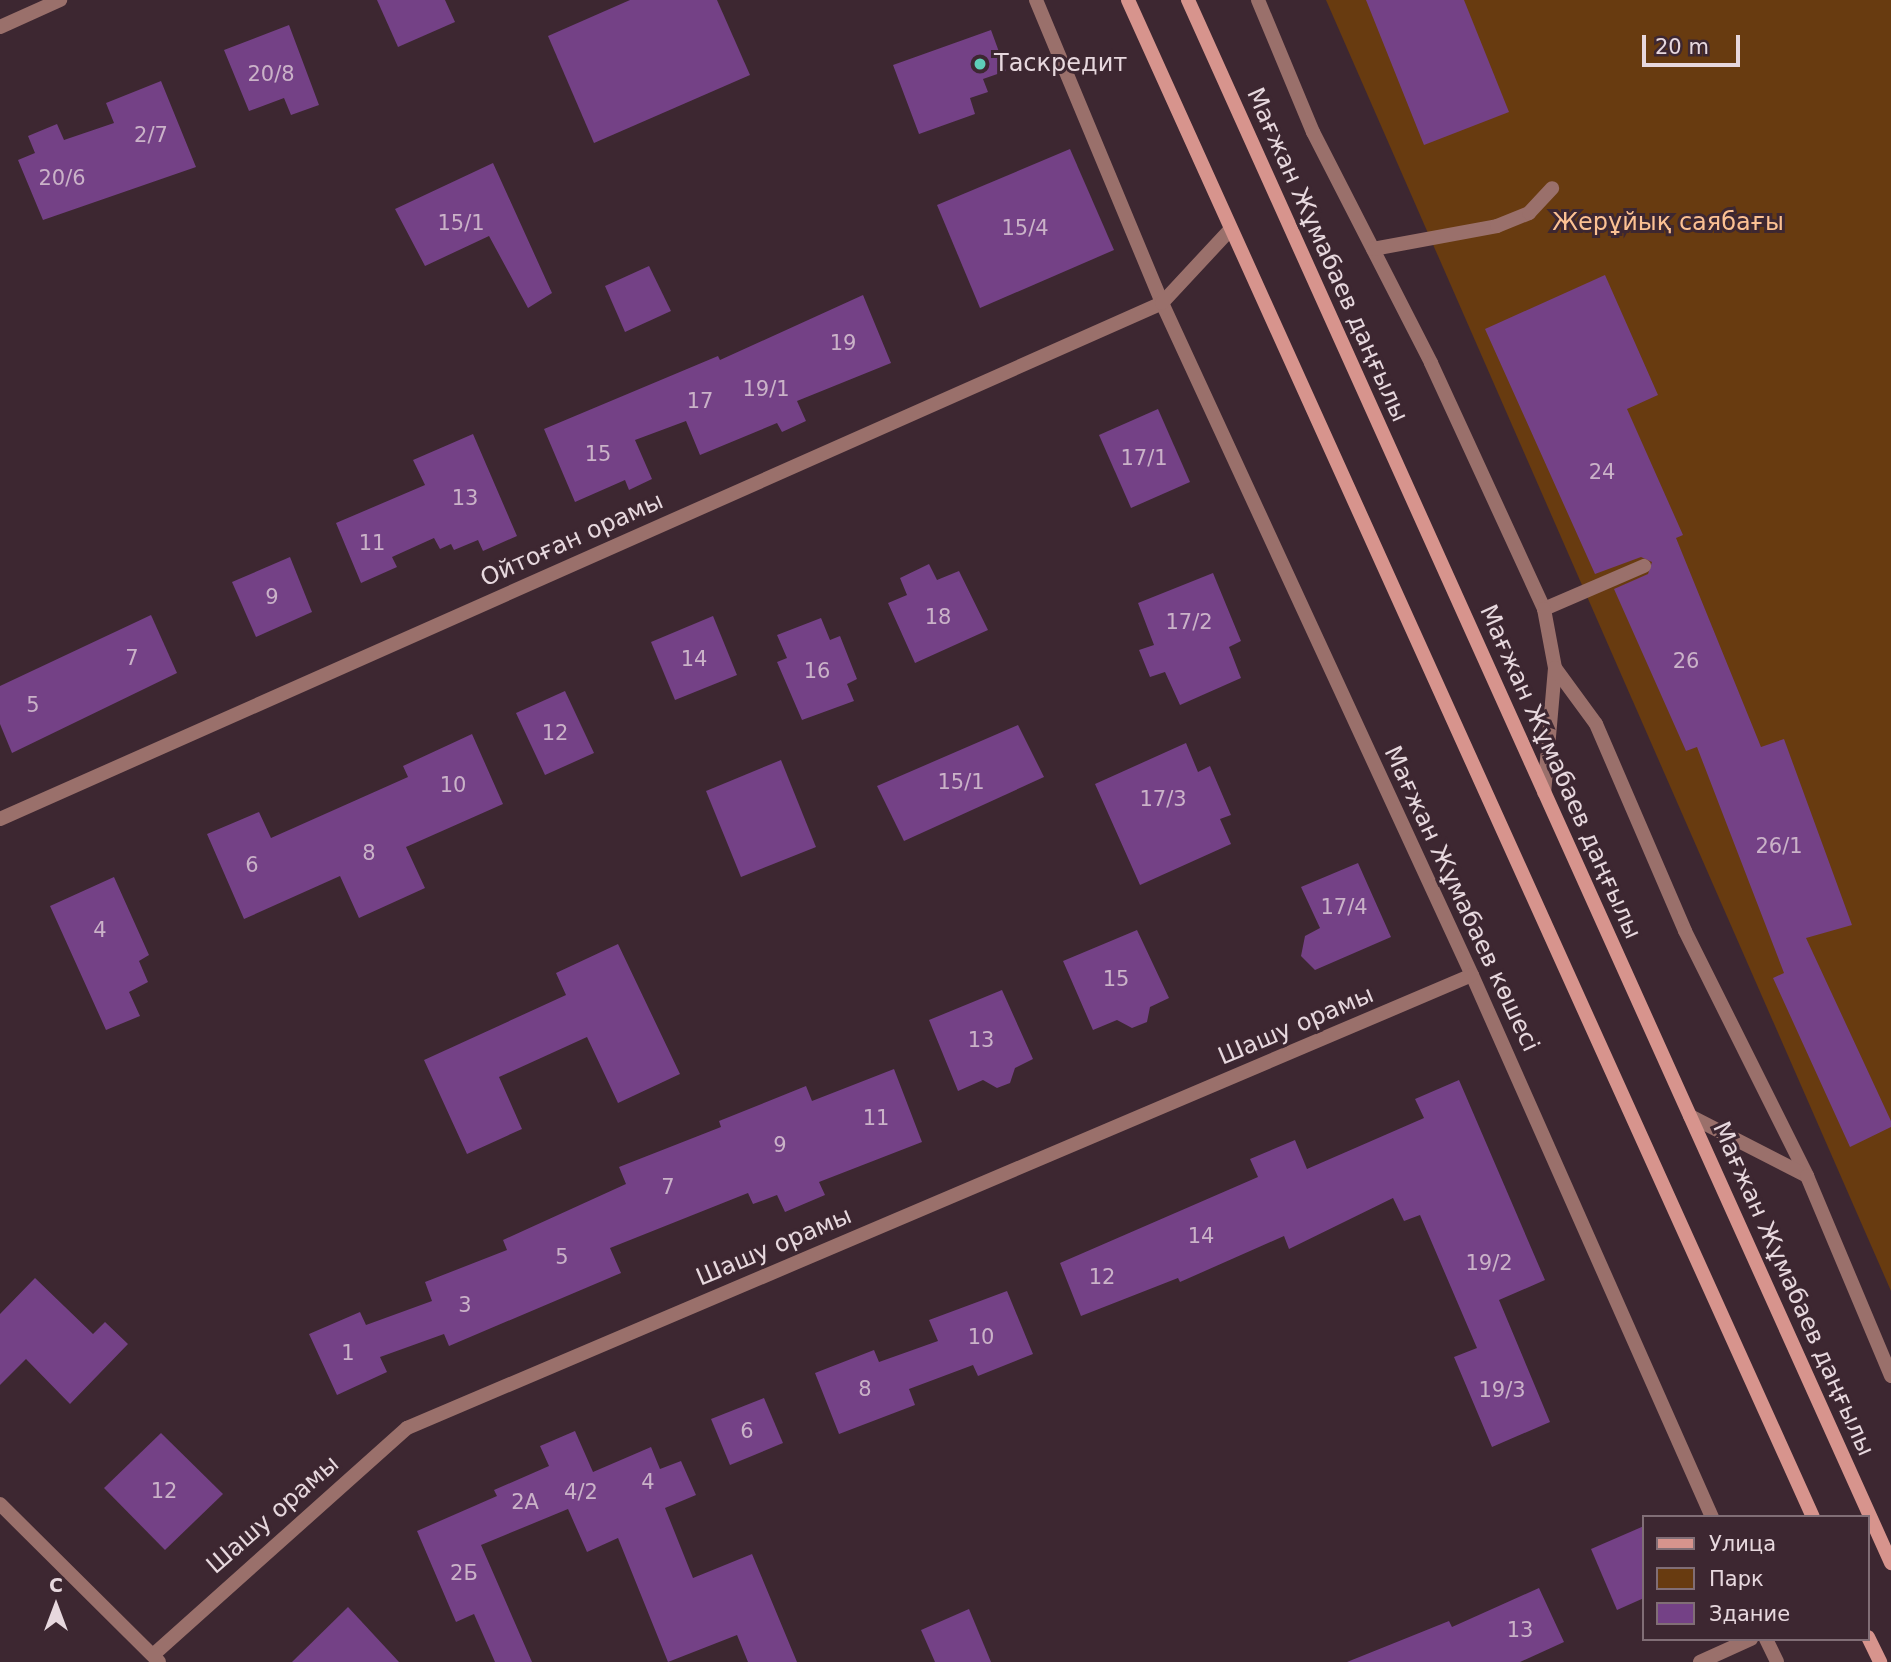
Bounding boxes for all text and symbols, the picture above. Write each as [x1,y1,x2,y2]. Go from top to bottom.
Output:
scale bar [1646,21,1744,65]
text: 20 m [1655,35,1709,59]
place label: Таскредит [994,50,1127,78]
marker: Таскредит [972,56,988,72]
house number: 20/8 [247,61,295,87]
street label: Мағжан Жұмабаев даңғылы [1240,83,1414,427]
house number: 2/7 [134,122,168,148]
house number: 20/6 [38,165,86,191]
park label: Жерұйық саябағы [1552,209,1784,237]
house number: 15/1 [437,210,485,236]
house number: 15/4 [1001,215,1049,241]
house number: 19 [830,330,856,356]
house number: 19/1 [742,376,790,402]
house number: 17 [687,388,713,414]
house number: 15 [585,441,611,467]
house number: 17/1 [1120,445,1168,471]
house number: 24 [1589,459,1615,485]
house number: 13 [452,485,478,511]
street label: Ойтоған орамы [476,487,668,593]
house number: 11 [359,530,385,556]
house number: 9 [265,584,279,610]
street label: Мағжан Жұмабаев даңғылы [1473,600,1647,944]
house number: 18 [925,604,951,630]
house number: 17/2 [1165,609,1213,635]
house number: 7 [125,645,139,671]
house number: 14 [681,646,707,672]
house number: 26 [1673,648,1699,674]
house number: 16 [804,658,830,684]
house number: 5 [26,692,40,718]
house number: 12 [542,720,568,746]
street label: Мағжан Жұмабаев көшесі [1377,742,1545,1056]
house number: 15/1 [937,769,985,795]
house number: 10 [440,772,466,798]
house number: 17/3 [1139,786,1187,812]
house number: 26/1 [1755,833,1803,859]
house number: 8 [362,840,376,866]
house number: 6 [245,852,259,878]
house number: 17/4 [1320,894,1368,920]
house number: 4 [93,917,107,943]
house number: 15 [1103,966,1129,992]
street label: Шашу орамы [1214,980,1378,1072]
house number: 13 [968,1027,994,1053]
house number: 11 [863,1105,889,1131]
street label: Мағжан Жұмабаев даңғылы [1706,1117,1880,1461]
house number: 9 [773,1132,787,1158]
house number: 7 [661,1174,675,1200]
street label: Шашу орамы [692,1201,856,1293]
house number: 14 [1188,1223,1214,1249]
house number: 5 [555,1244,569,1270]
house number: 19/2 [1465,1250,1513,1276]
house number: 12 [1089,1264,1115,1290]
house number: 3 [458,1292,472,1318]
house number: 10 [968,1324,994,1350]
house number: 1 [341,1340,355,1366]
house number: 8 [858,1376,872,1402]
house number: 19/3 [1478,1377,1526,1403]
house number: 6 [740,1418,754,1444]
street label: Шашу орамы [201,1450,345,1580]
house number: 4 [641,1469,655,1495]
house number: 12 [151,1478,177,1504]
house number: 4/2 [564,1479,598,1505]
house number: 2А [511,1489,539,1515]
legend [1643,1515,1870,1641]
text: Улица [1709,1532,1776,1556]
house number: 2Б [450,1560,478,1586]
text: Парк [1709,1567,1764,1591]
north arrow [21,1571,91,1641]
text: С [49,1574,63,1596]
text: Здание [1709,1602,1790,1626]
house number: 13 [1507,1617,1533,1643]

